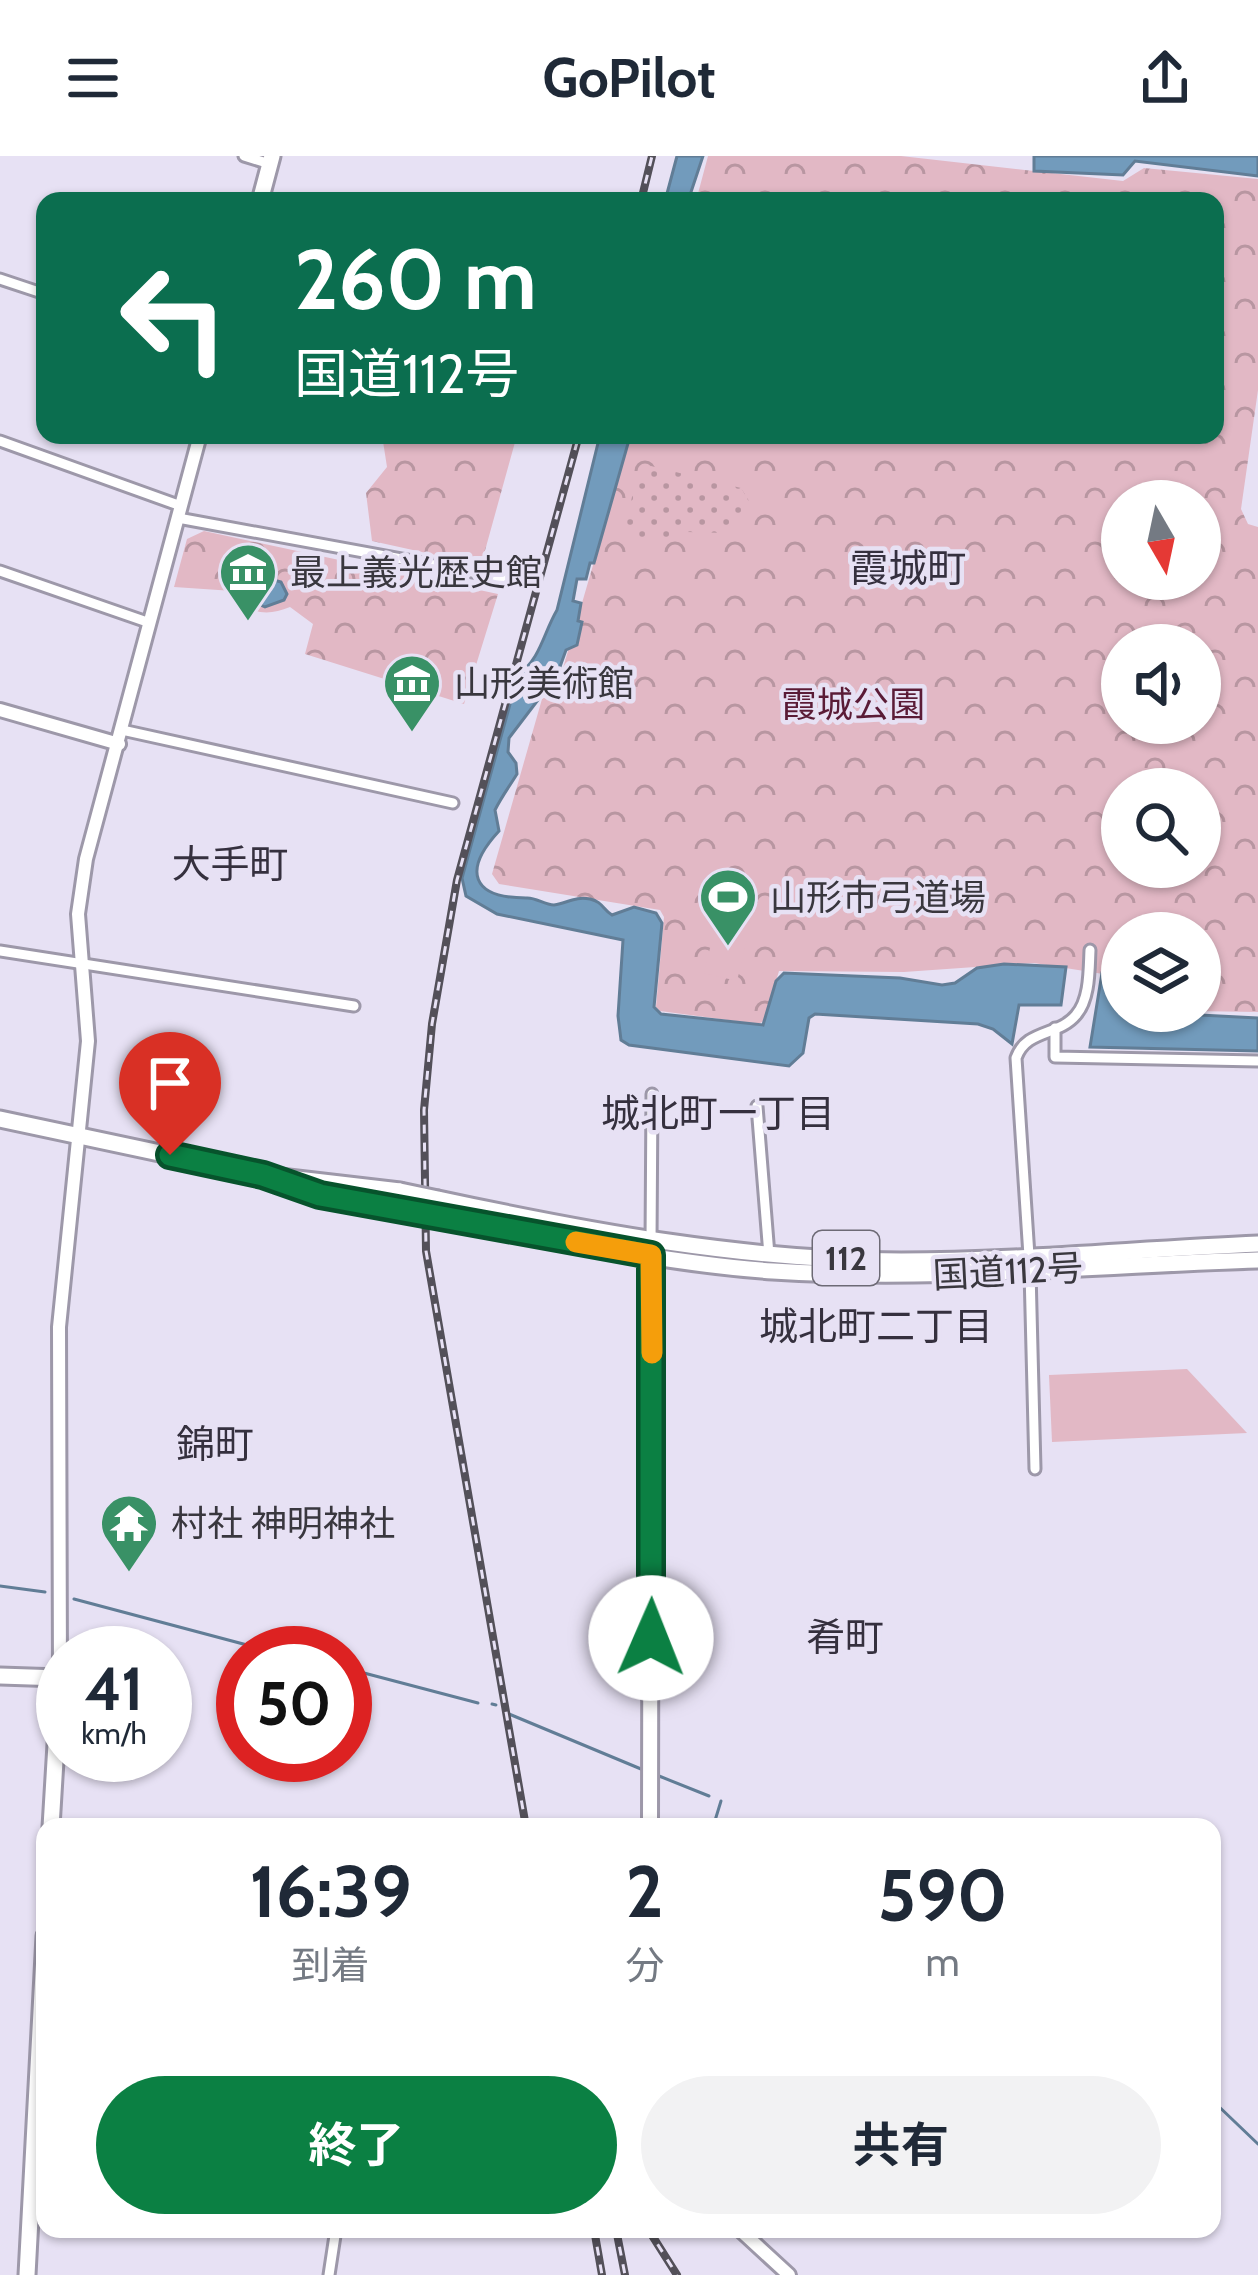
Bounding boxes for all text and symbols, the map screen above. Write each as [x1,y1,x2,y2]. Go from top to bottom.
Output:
icon: menu [60,45,126,111]
text: GoPilot [542,45,716,111]
icon: share [1132,45,1198,111]
text: 260 m [294,228,537,330]
icon: left [96,240,252,396]
text: 国道112号 [294,341,520,407]
north arrow [1101,480,1221,600]
map controls [1101,480,1221,1032]
museum icon: 最上義光歴史館 [217,541,279,623]
district label: 霞城町 [849,544,967,592]
place label: 最上義光歴史館 [290,550,542,594]
button: sound [1101,624,1221,744]
museum icon: 山形美術館 [381,652,443,734]
place label: 山形美術館 [454,661,634,705]
park label: 霞城公園 [781,682,925,726]
button: search [1101,768,1221,888]
district label: 大手町 [171,840,289,888]
sports icon: 山形市弓道場 [697,866,759,948]
place label: 山形市弓道場 [770,875,986,919]
button: layers [1101,912,1221,1032]
pin [119,1032,221,1155]
icon: arrive [137,1050,203,1116]
district label: 城北町一丁目 [601,1089,835,1137]
road number: 112 [813,1231,879,1285]
street label: 国道112号 [932,1245,1084,1297]
district label: 城北町二丁目 [759,1302,993,1350]
district label: 錦町 [176,1420,254,1468]
temple icon: 村社 神明神社 [98,1492,160,1574]
place label: 村社 神明神社 [171,1501,395,1545]
position arrow [588,1575,714,1701]
district label: 肴町 [806,1613,884,1661]
speed limit sign: 50 [216,1626,372,1782]
text: 41 [85,1652,143,1725]
text: km/h [81,1715,147,1752]
text: 16:39 [249,1848,412,1935]
text: 2 [626,1848,664,1935]
text: 590 [878,1852,1008,1939]
text: m [925,1938,960,1986]
text: 到着 [292,1941,370,1989]
text: 分 [625,1941,664,1989]
button: 終了 [96,2076,617,2214]
button: 共有 [641,2076,1161,2214]

